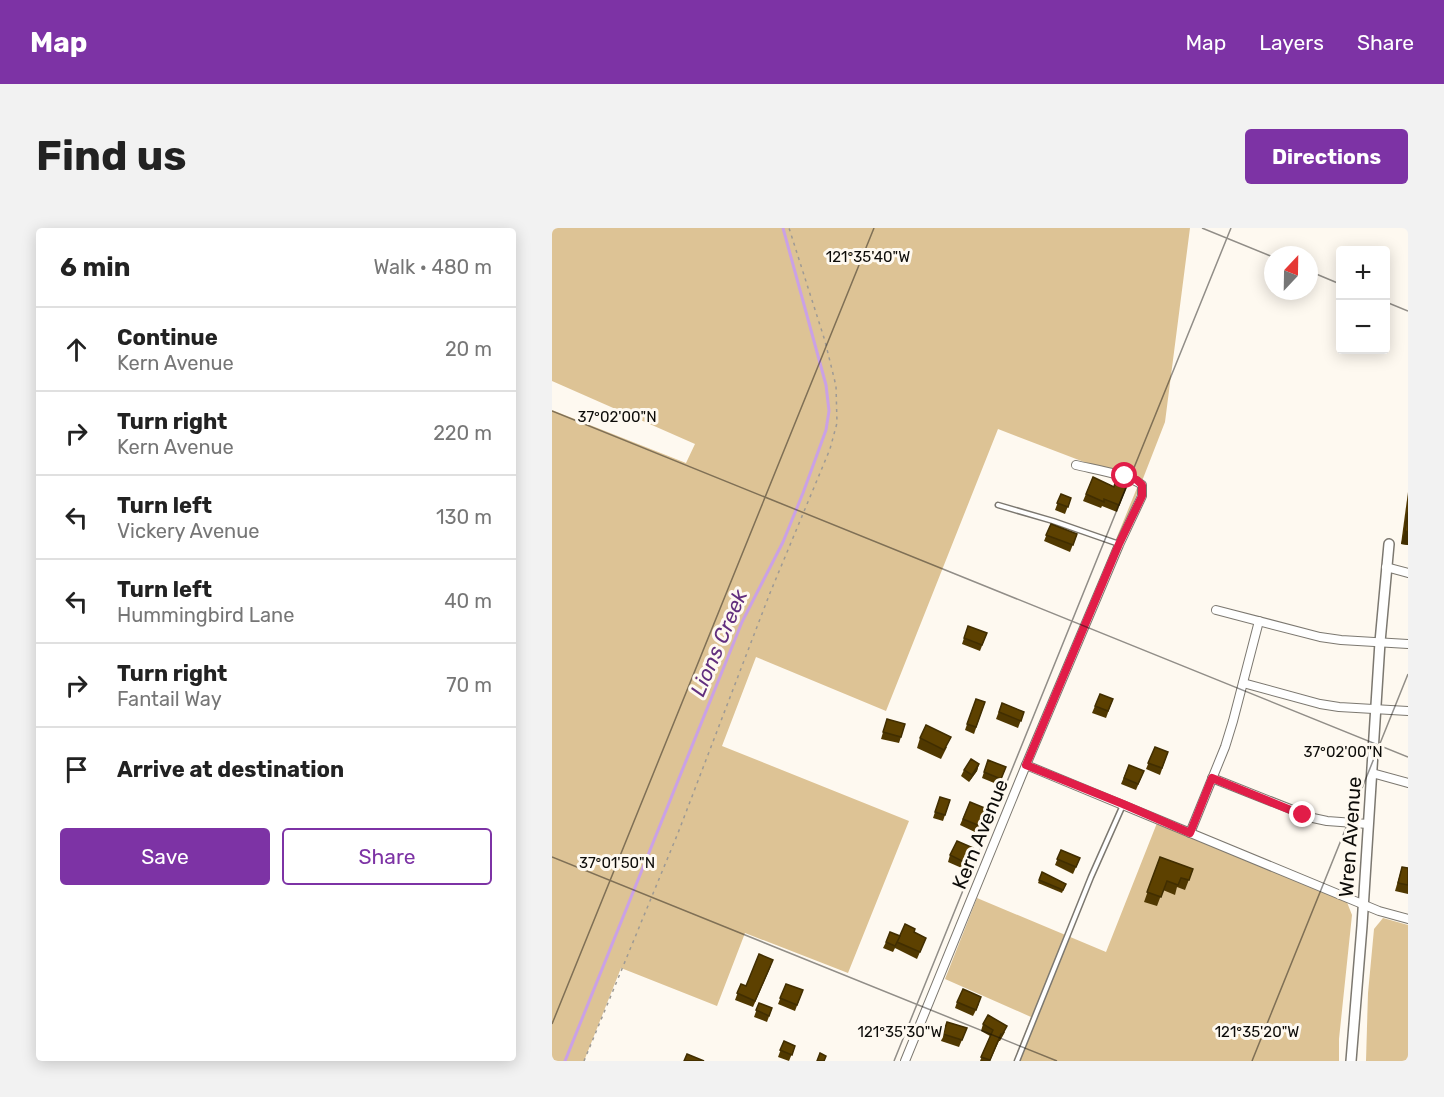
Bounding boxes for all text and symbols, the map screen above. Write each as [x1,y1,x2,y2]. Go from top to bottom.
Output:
text: Map [30,26,87,59]
text: Map [1185,30,1226,55]
text: Layers [1259,30,1324,55]
text: Share [1357,30,1414,55]
button: Directions [1245,129,1408,184]
text: Find us [36,131,187,181]
north arrow [1264,246,1318,300]
map controls [1336,246,1390,354]
button: + [1336,246,1390,300]
text: 121°35'40"W [826,248,910,266]
text: 6 min [60,252,130,283]
text: Walk · 480 m [373,255,492,279]
button: − [1336,300,1390,354]
text: Continue [117,324,218,351]
icon: ahead [60,333,93,366]
text: 20 m [445,337,492,361]
text: Kern Avenue [117,351,234,375]
text: Turn right [117,408,227,435]
text: 37°02'00"N [577,408,657,426]
icon: right [60,417,93,450]
text: 220 m [433,421,492,445]
text: Kern Avenue [117,435,234,459]
route start [1111,462,1137,488]
text: Turn left [117,492,212,519]
icon: left [60,501,93,534]
text: 130 m [436,505,492,529]
text: Vickery Avenue [117,519,259,543]
text: Turn left [117,576,212,603]
icon: left [60,585,93,618]
water label: Lions Creek [685,585,753,700]
text: 40 m [444,589,492,613]
text: Hummingbird Lane [117,603,294,627]
text: Turn right [117,660,227,687]
icon: right [60,669,93,702]
text: 70 m [446,673,492,697]
text: Fantail Way [117,687,222,711]
text: 37°02'00"N [1303,743,1383,761]
icon: arrive [60,753,93,786]
text: Arrive at destination [117,756,344,783]
street label: Kern Avenue [947,775,1013,893]
street label: Wren Avenue [1334,776,1366,898]
route end [1289,801,1315,827]
button: Save [60,828,270,885]
button: Share [282,828,492,885]
text: 37°01'50"N [579,854,655,872]
text: 121°35'30"W [858,1023,942,1041]
text: 121°35'20"W [1215,1023,1299,1041]

